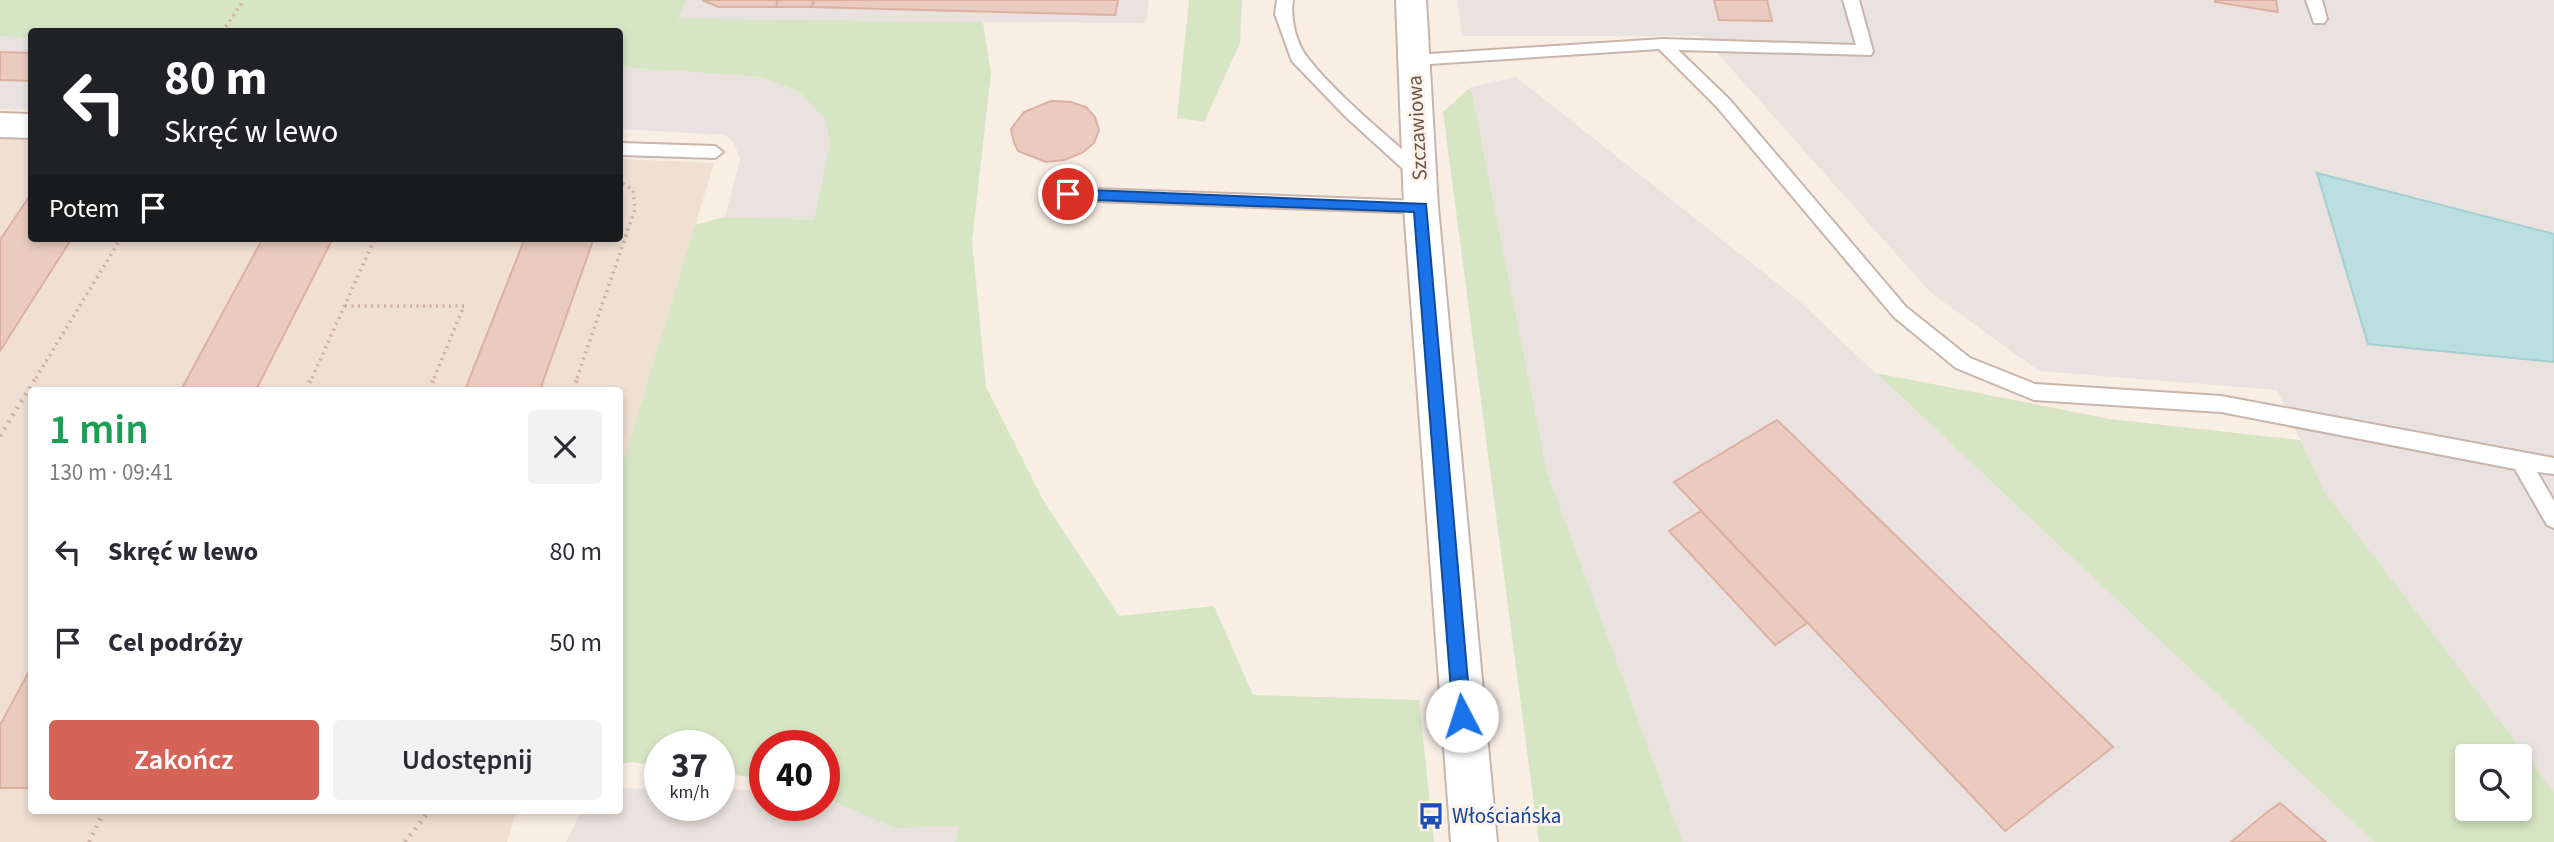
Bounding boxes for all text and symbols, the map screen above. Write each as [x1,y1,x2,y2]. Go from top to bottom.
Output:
text: 80 m [164,44,268,114]
icon: left [49,56,140,147]
street label: Szczawiowa [1399,74,1435,182]
text: Skręć w lewo [164,109,338,155]
pin [1038,164,1098,224]
icon: arrive [1049,175,1087,213]
icon: arrive [134,189,172,227]
text: Potem [49,190,120,227]
text: 1 min [49,400,149,460]
button: close [528,410,602,484]
text: 130 m · 09:41 [49,456,173,489]
icon: left [49,533,87,571]
text: Skręć w lewo [108,533,258,570]
text: 80 m [549,533,602,570]
icon: arrive [49,624,87,662]
text: Cel podróży [108,624,243,661]
text: 50 m [549,624,602,661]
position arrow [1425,679,1499,753]
button: Zakończ [49,720,319,800]
button: Udostępnij [333,720,602,800]
speed limit sign: 40 [749,730,840,821]
text: 37 [671,741,708,791]
map controls [2455,744,2532,821]
button: search [2455,744,2532,821]
text: km/h [670,780,709,805]
bus stop icon: Włościańska [1416,801,1446,831]
place label: Włościańska [1452,801,1561,831]

